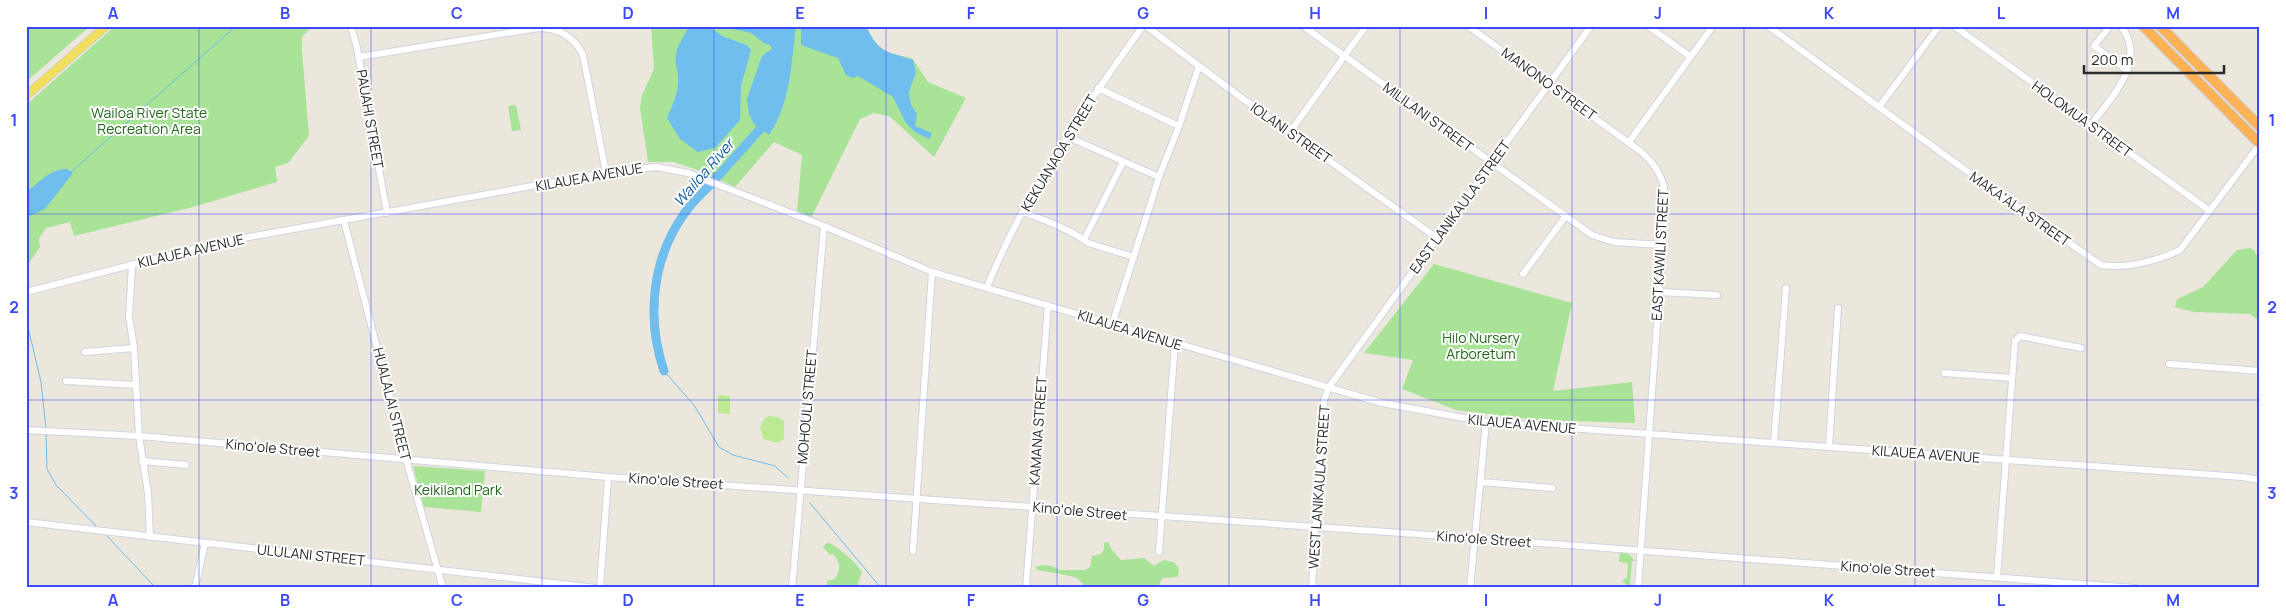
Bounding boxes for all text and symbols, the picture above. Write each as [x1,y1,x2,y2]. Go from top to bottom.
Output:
text: A [108,2,119,24]
text: B [280,2,290,24]
text: C [451,2,463,24]
text: D [622,2,634,24]
text: E [795,2,805,24]
text: F [967,2,976,24]
text: G [1137,2,1149,24]
text: H [1309,2,1321,24]
text: I [1484,2,1488,24]
text: J [1654,2,1662,24]
text: K [1824,2,1835,24]
text: L [1997,2,2006,24]
text: M [2166,2,2180,24]
scale bar [2084,42,2224,74]
street label: MANONO STREET [1498,43,1601,125]
text: 200 m [2091,49,2134,70]
street label: PAUAHI STREET [352,68,389,171]
street label: HOLOMUA STREET [2028,76,2137,162]
street label: MILILANI STREET [1379,77,1478,156]
street label: KEKUANAOA STREET [1016,90,1101,215]
street label: IOLANI STREET [1247,98,1336,168]
park label: Wailoa River State Recreation Area [91,103,207,138]
text: 1 [10,109,18,131]
text: 1 [2268,109,2276,131]
water label: Wailoa River [668,132,741,211]
street label: EAST LANIKAULA STREET [1405,136,1515,277]
street label: KILAUEA AVENUE [534,158,644,195]
street label: MAKA‘ALA STREET [1966,167,2075,251]
street label: EAST KAWILI STREET [1647,188,1672,321]
street label: KILAUEA AVENUE [136,229,246,272]
text: 2 [9,296,19,318]
text: 2 [2267,296,2277,318]
street label: KILAUEA AVENUE [1075,305,1185,354]
park label: Hilo Nursery Arboretum [1442,328,1520,363]
street label: HUALALAI STREET [369,345,416,463]
street label: MOHOULI STREET [792,348,821,465]
street label: KAMANA STREET [1024,375,1051,486]
street label: WEST LANIKAULA STREET [1303,404,1334,570]
street label: KILAUEA AVENUE [1467,409,1577,438]
street label: Kinoʻole Street [225,434,322,461]
street label: KILAUEA AVENUE [1871,440,1981,467]
street label: Kinoʻole Street [628,468,724,493]
park label: Keikiland Park [414,480,503,499]
text: 3 [9,482,19,504]
text: 3 [2267,482,2277,504]
street label: Kinoʻole Street [1032,497,1129,524]
street label: Kinoʻole Street [1436,526,1532,551]
street label: ULULANI STREET [256,539,367,570]
street label: Kinoʻole Street [1840,556,1936,581]
text: A [108,589,119,611]
text: B [280,589,290,611]
text: C [451,589,463,611]
text: D [622,589,634,611]
text: E [795,589,805,611]
text: F [967,589,976,611]
text: G [1137,589,1149,611]
text: H [1309,589,1321,611]
text: I [1484,589,1488,611]
text: J [1654,589,1662,611]
text: K [1824,589,1835,611]
text: L [1997,589,2006,611]
text: M [2166,589,2180,611]

